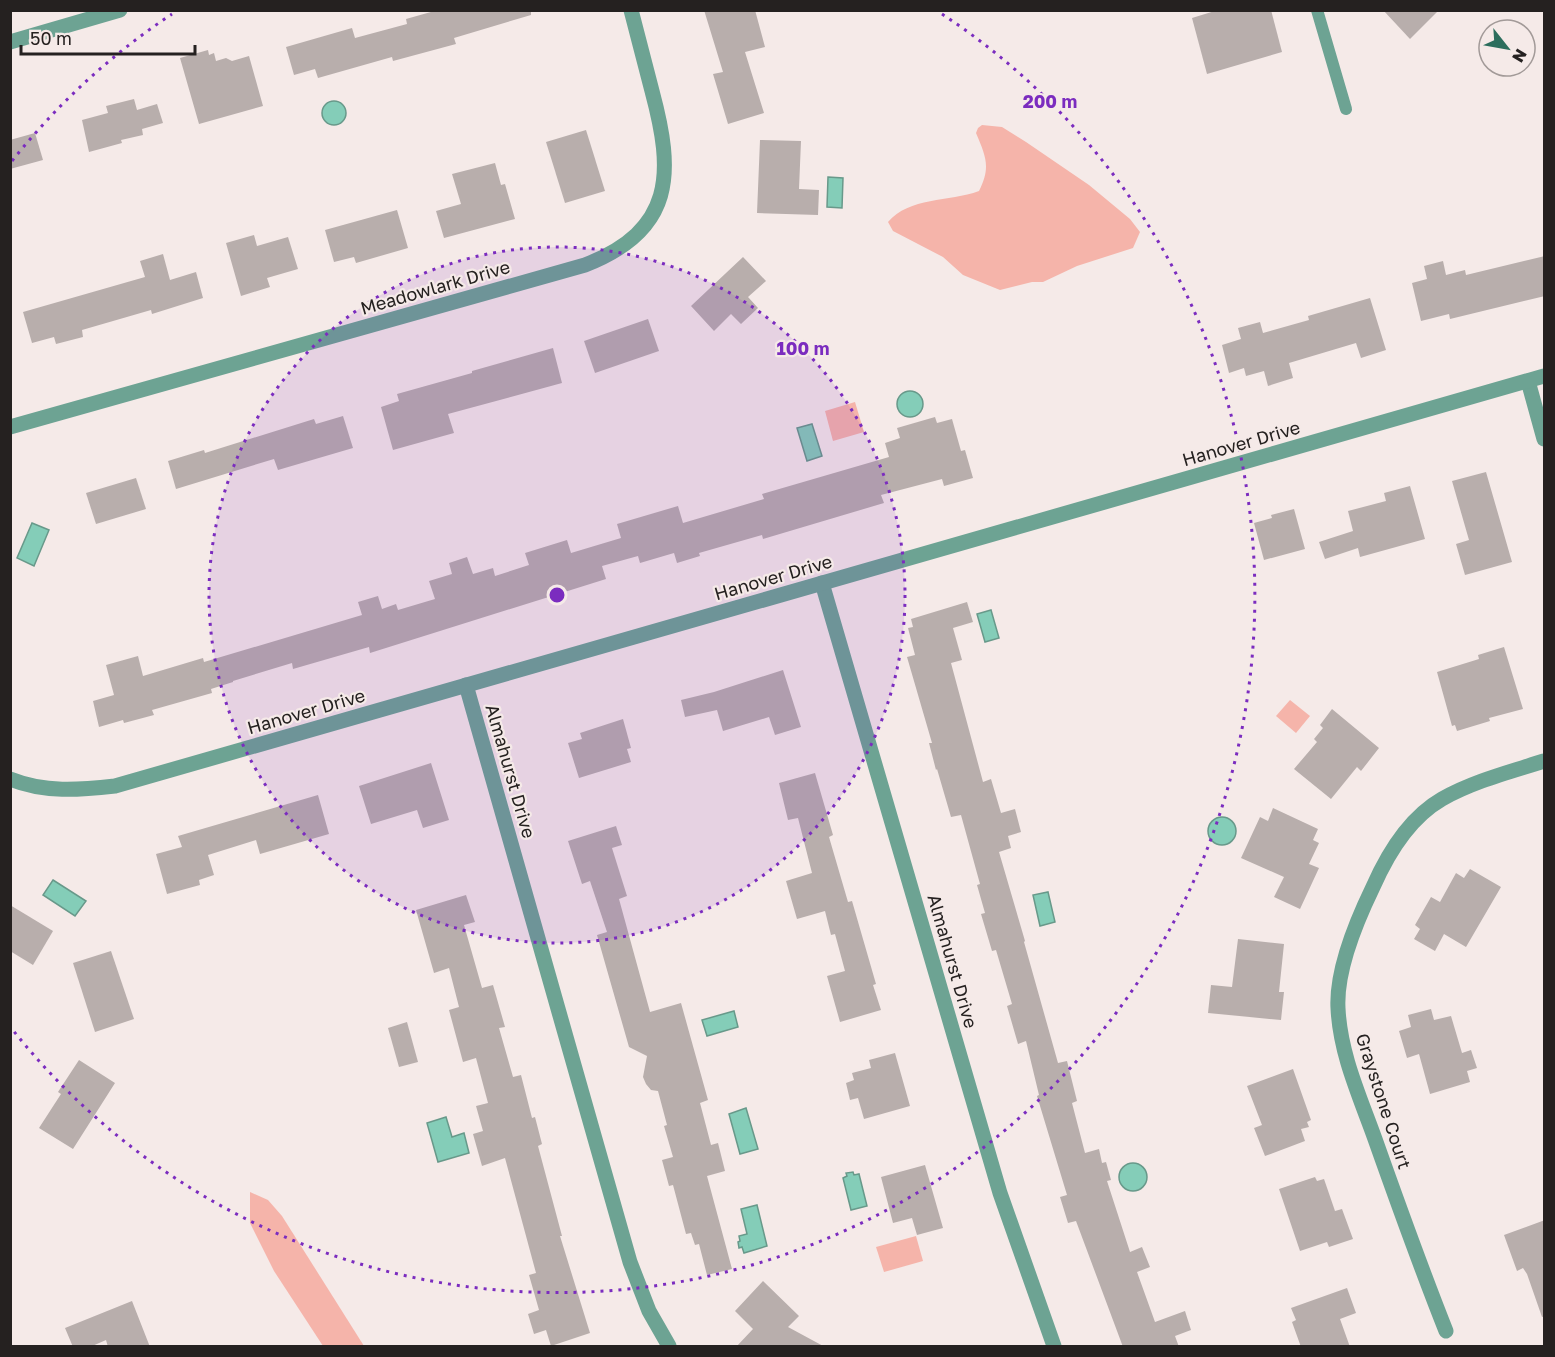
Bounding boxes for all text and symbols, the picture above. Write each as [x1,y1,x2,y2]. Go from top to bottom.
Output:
scale bar [21,18,195,56]
north arrow [1477,18,1537,78]
text: 50 m [30,27,72,49]
text: N [1508,45,1532,66]
text: 200 m [1023,90,1077,112]
street label: Meadowlark Drive [358,255,512,319]
text: 100 m [777,337,829,359]
street label: Hanover Drive [1179,416,1303,470]
street label: Hanover Drive [711,550,835,604]
centre of rings [547,585,567,605]
street label: Hanover Drive [244,684,368,738]
street label: Almahurst Drive [481,701,541,841]
street label: Almahurst Drive [923,891,983,1031]
street label: Graystone Court [1352,1030,1416,1172]

